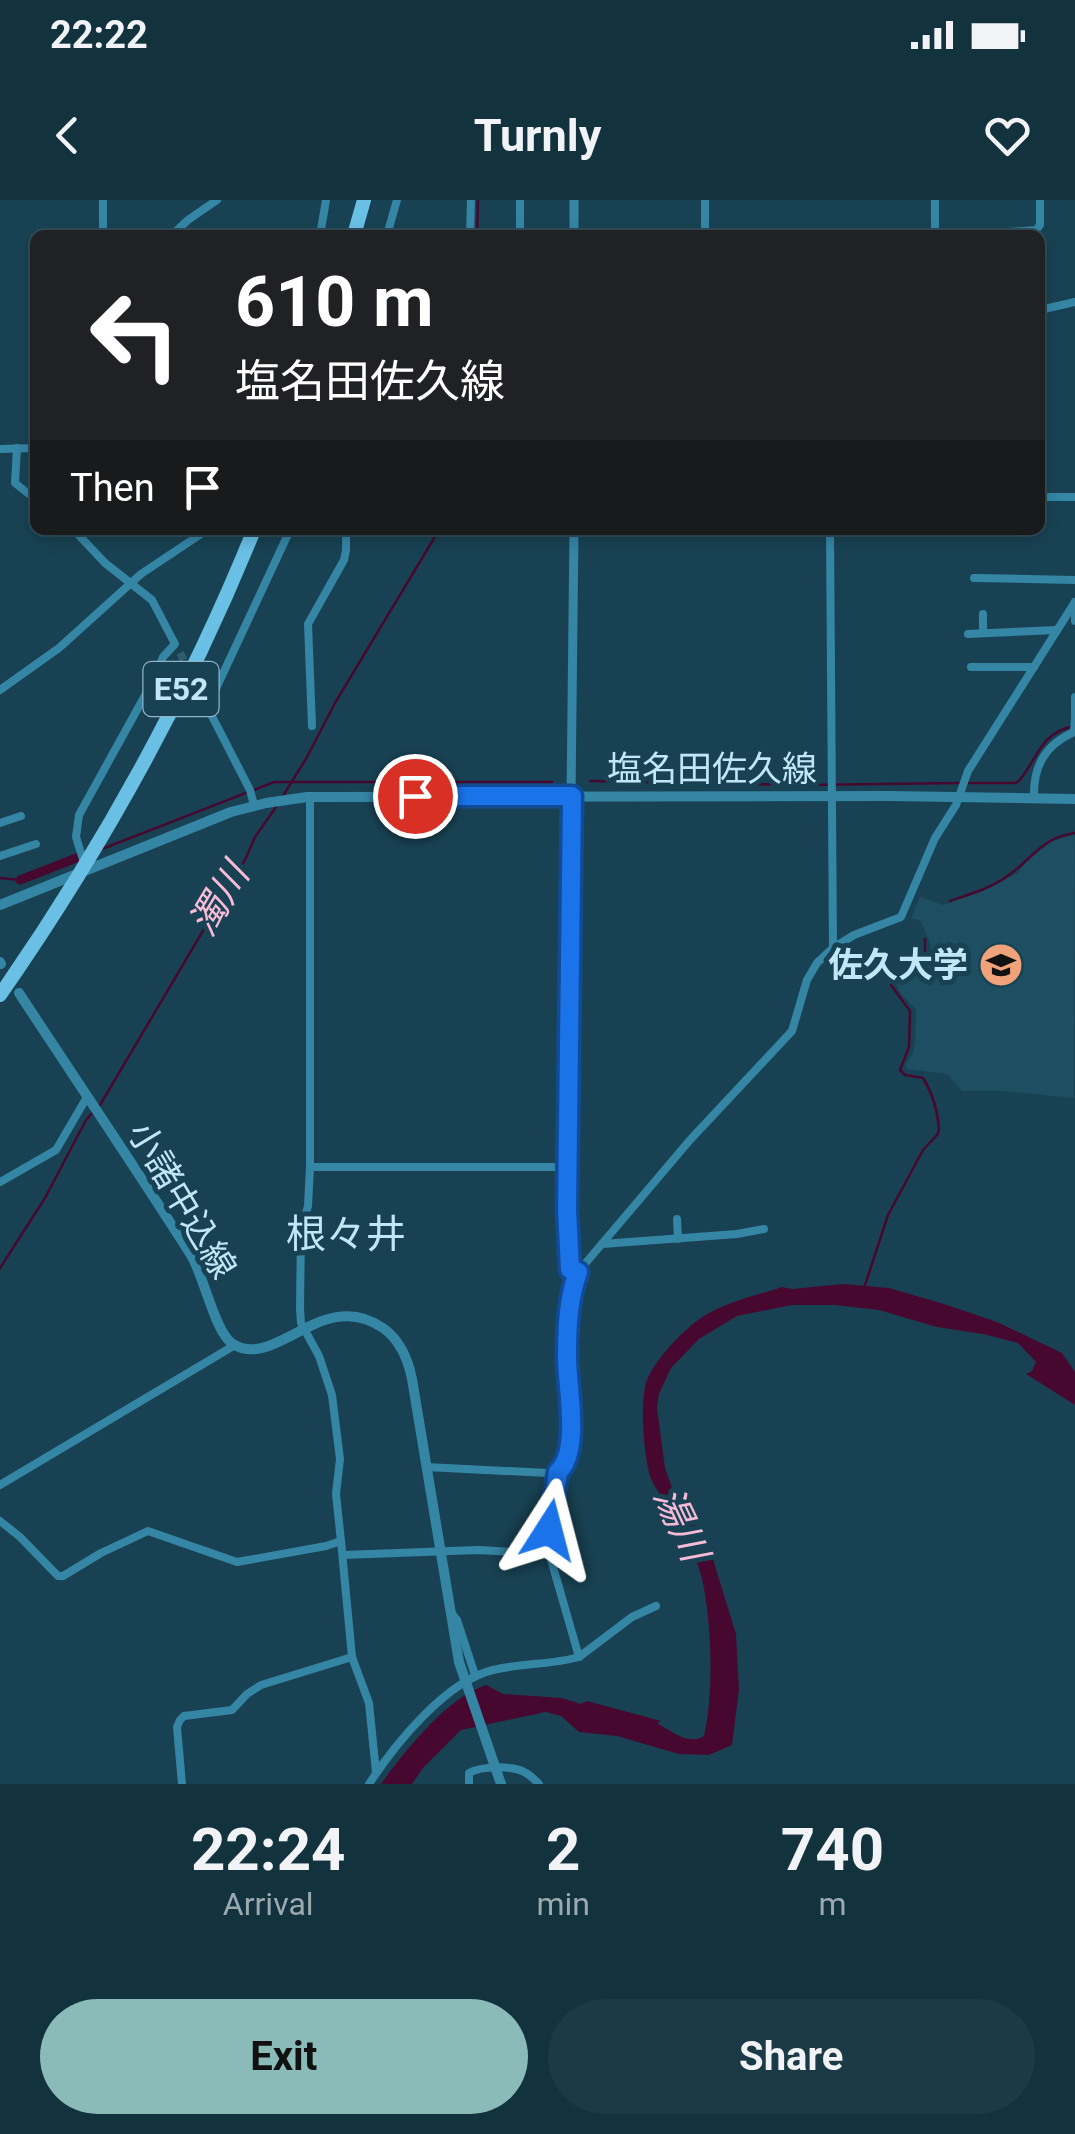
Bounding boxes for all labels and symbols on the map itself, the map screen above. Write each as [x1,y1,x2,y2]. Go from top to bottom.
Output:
road number: E52 [144,662,218,716]
street label: 塩名田佐久線 [607,749,817,790]
pin [373,754,458,839]
water label: 濁川 [181,852,259,943]
school or university icon: 佐久大学 [978,942,1024,988]
place label: 佐久大学 [828,945,968,986]
street label: 小諸中込線 [119,1115,244,1286]
district label: 根々井 [286,1211,406,1258]
position arrow [497,1478,601,1582]
water label: 湯川 [645,1480,719,1571]

